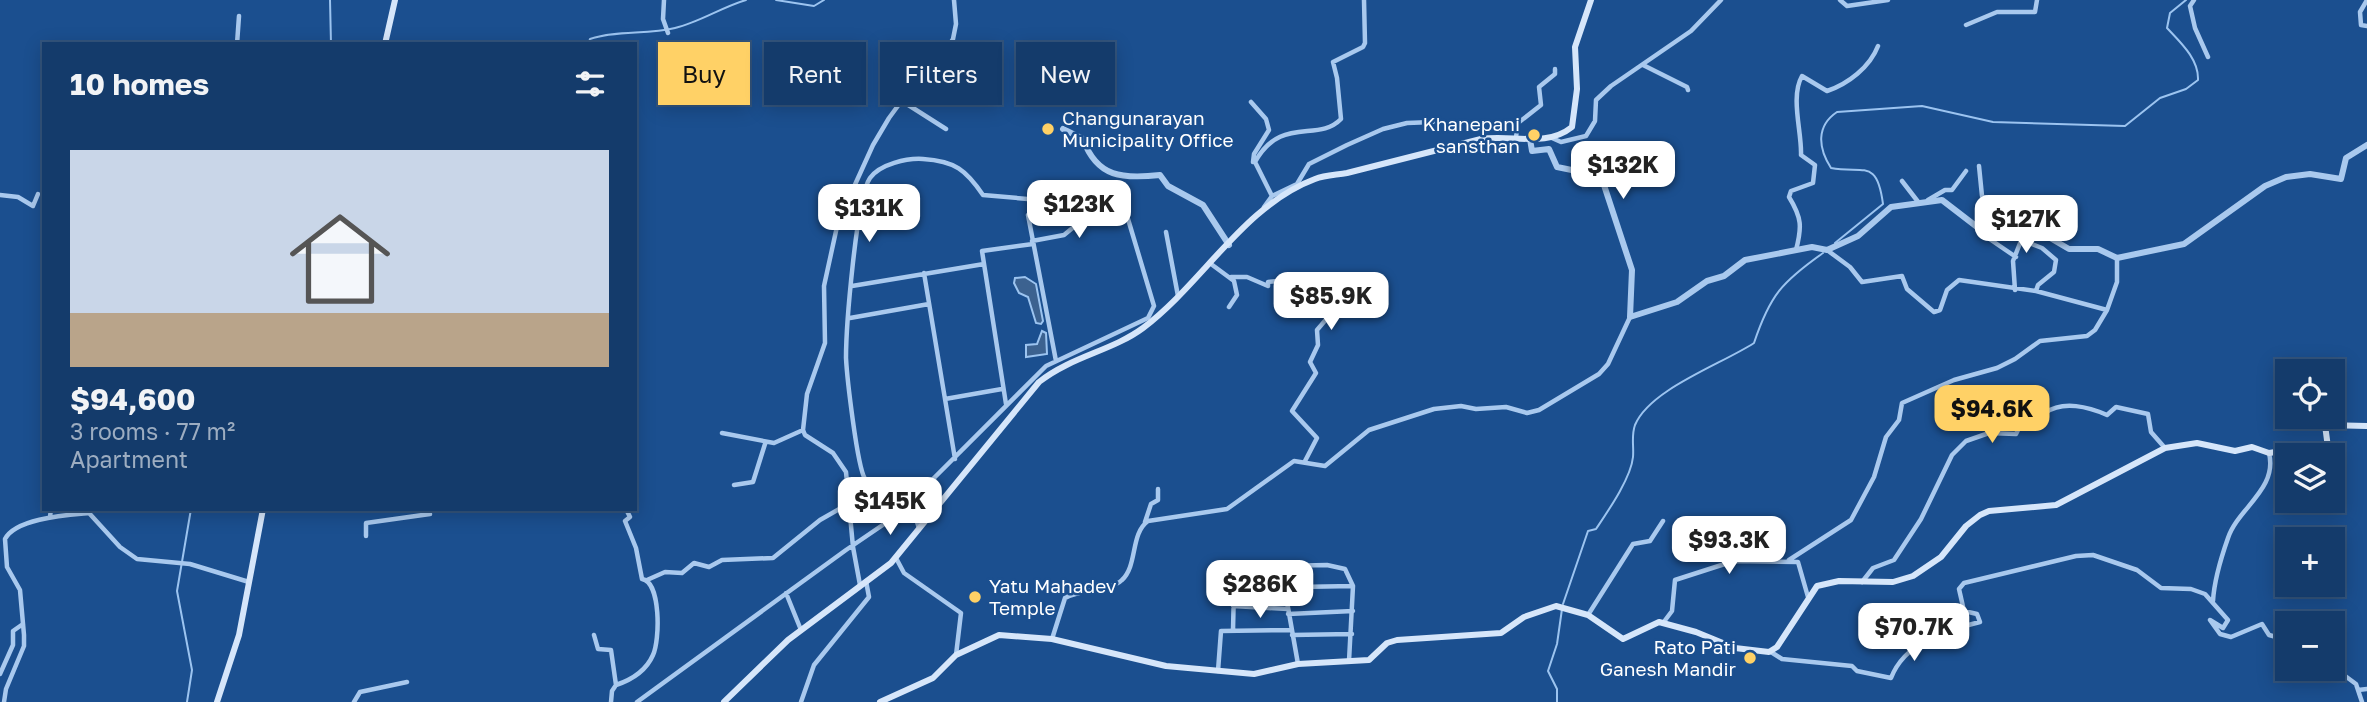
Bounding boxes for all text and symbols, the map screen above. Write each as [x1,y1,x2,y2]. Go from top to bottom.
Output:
chip: Buy [658,42,750,105]
chip: Rent [764,42,866,105]
chip: Filters [880,42,1002,105]
chip: New [1016,42,1115,105]
icon: filters [571,65,609,103]
text: 10 homes [70,66,209,102]
place label: Changunarayan Municipality Office [1062,106,1234,151]
place label: Khanepani sansthan [1423,112,1520,157]
marker: Changunarayan Municipality Office [1040,121,1056,137]
marker: Khanepani sansthan [1526,127,1542,143]
pin: $132K [1574,142,1672,201]
text: $132K [1587,150,1659,178]
pin: $123K [1030,180,1128,240]
pin: $131K [820,184,918,244]
text: $123K [1043,189,1115,217]
text: $131K [834,193,904,221]
icon: home [277,196,403,322]
pin: $127K [1977,196,2075,255]
text: $127K [1991,204,2061,232]
pin: $85.9K [1274,272,1388,332]
text: $85.9K [1290,281,1372,309]
map controls [2275,359,2345,681]
button: locate [2275,359,2345,429]
text: $94,600 [70,381,196,417]
pin: $94.6K [1935,386,2049,445]
text: $94.6K [1950,394,2034,422]
text: 3 rooms · 77 m² [70,417,235,445]
button: layers [2275,443,2345,513]
text: Apartment [70,445,188,473]
pin: $145K [841,477,939,537]
text: $145K [854,486,926,514]
pin: $93.3K [1672,516,1786,576]
text: $93.3K [1688,525,1770,553]
button: + [2275,527,2345,597]
pin: $286K [1211,560,1309,620]
text: $286K [1222,569,1298,597]
place label: Yatu Mahadev Temple [989,574,1117,619]
marker: Yatu Mahadev Temple [967,589,983,605]
pin: $70.7K [1857,604,1971,663]
button: − [2275,611,2345,681]
text: $70.7K [1874,612,1954,640]
place label: Rato Pati Ganesh Mandir [1600,635,1737,680]
marker: Rato Pati Ganesh Mandir [1742,650,1758,666]

